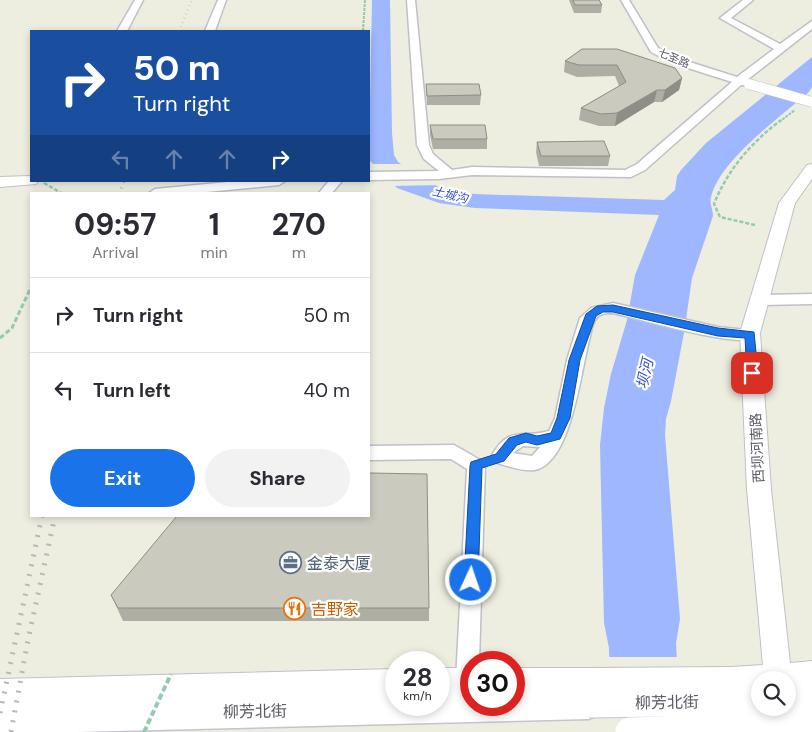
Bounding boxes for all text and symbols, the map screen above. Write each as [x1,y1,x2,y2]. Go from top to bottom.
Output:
text: 50 m [133,45,221,91]
street label: 七圣路 [656,45,692,71]
icon: right [50,50,115,115]
text: Turn right [133,89,230,118]
icon: left [107,145,135,173]
icon: ahead [160,145,188,173]
icon: ahead [213,145,241,173]
icon: right [266,145,294,173]
water label: 土城沟 [431,183,471,207]
text: 09:57 [74,205,156,244]
text: 1 [209,205,220,244]
text: 270 [272,205,326,244]
text: Arrival [92,242,139,263]
text: min [200,242,228,263]
text: m [292,242,306,263]
icon: right [50,301,78,329]
text: Turn right [93,303,183,328]
text: 50 m [303,303,350,328]
pin [731,352,773,394]
water label: 坝河 [632,354,659,391]
icon: arrive [738,359,766,387]
icon: left [50,376,78,404]
text: Turn left [93,378,171,403]
text: 40 m [303,378,350,403]
street label: 西坝河南路 [746,413,768,483]
button: Exit [50,449,195,507]
button: Share [205,449,350,507]
office icon: 金泰大厦 [279,551,303,575]
place label: 金泰大厦 [307,553,371,574]
position arrow [444,553,496,605]
restaurant icon: 吉野家 [283,597,307,621]
place label: 吉野家 [311,599,359,620]
speed limit sign: 30 [460,651,525,716]
text: 28 [402,661,433,694]
map controls [751,671,796,716]
button: search [751,671,796,716]
text: km/h [403,688,432,704]
street label: 柳芳北街 [635,691,699,714]
street label: 柳芳北街 [223,700,287,723]

